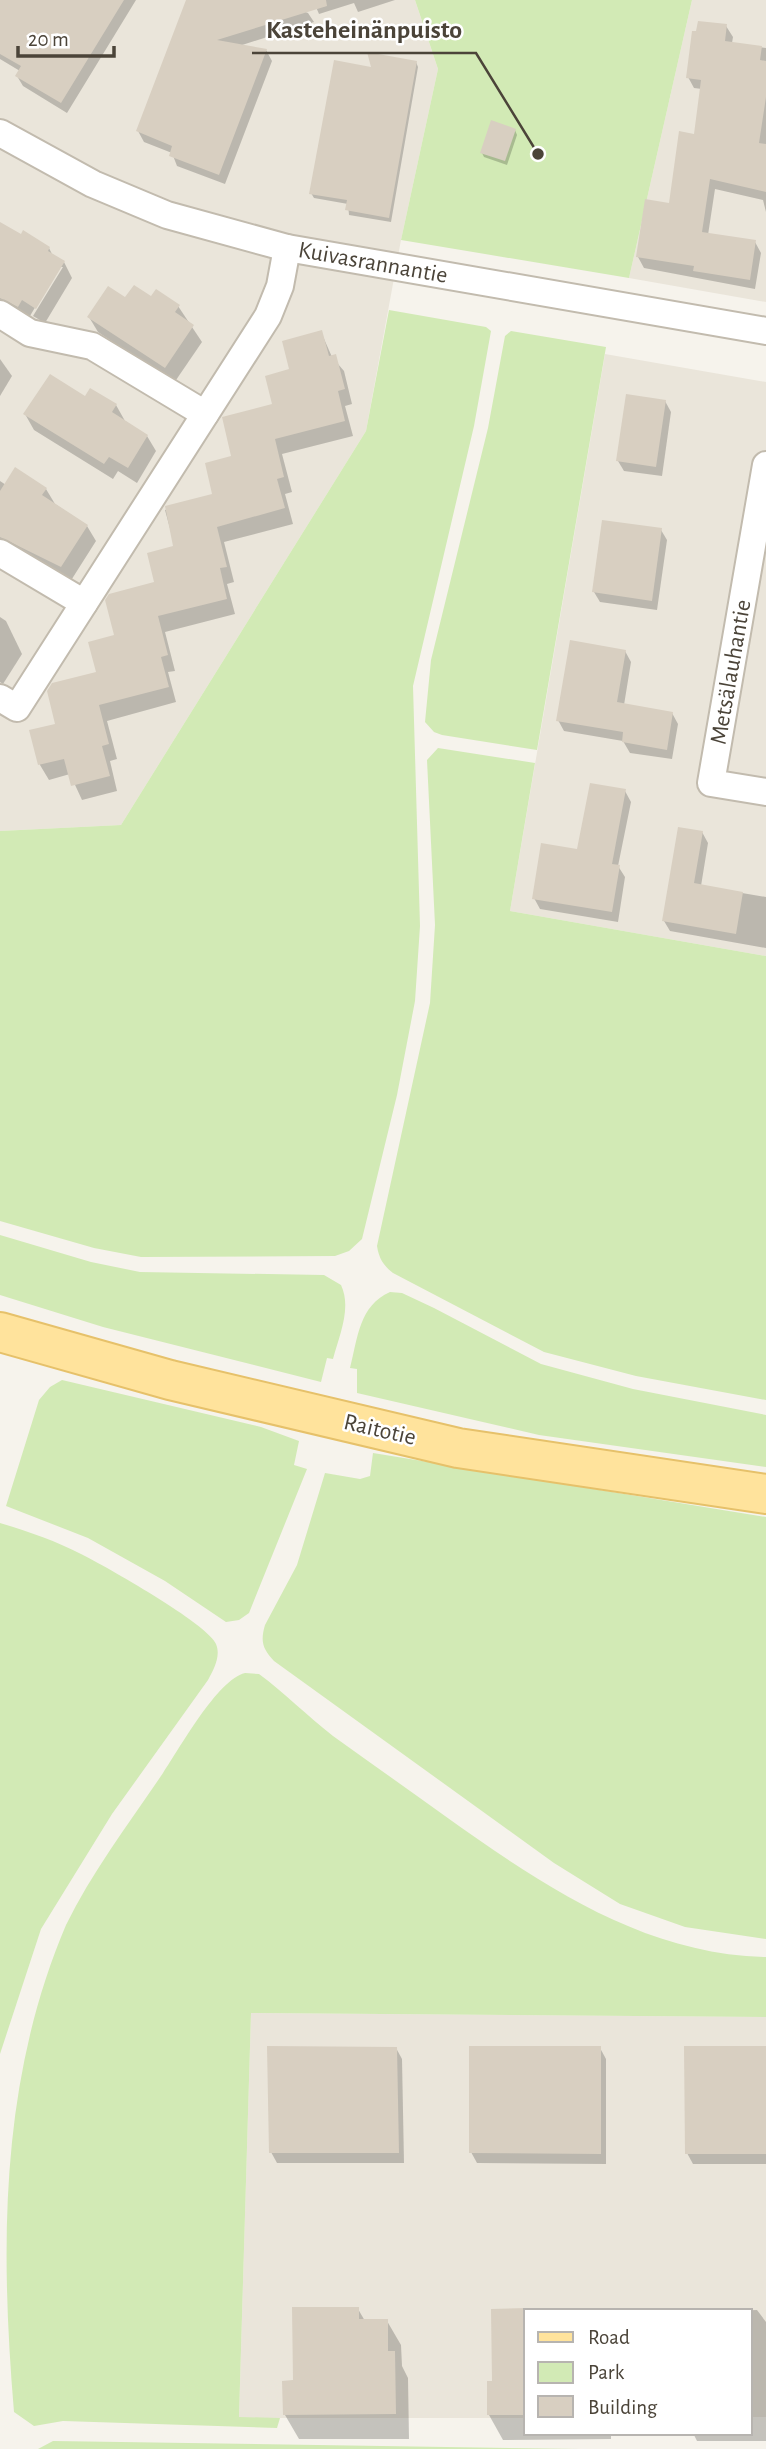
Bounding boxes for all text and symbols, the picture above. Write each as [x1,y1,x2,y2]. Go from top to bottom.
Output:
callout: Kasteheinänpuisto [252,6,476,53]
scale bar [18,14,114,58]
text: Kasteheinänpuisto [266,17,462,43]
text: 20 m [28,29,69,50]
street label: Kuivasrannantie [296,238,449,288]
street label: Metsälauhantie [706,598,756,746]
street label: Raitotie [341,1410,418,1450]
legend [524,2309,752,2435]
text: Road [588,2327,630,2348]
text: Park [588,2362,625,2383]
text: Building [588,2397,658,2418]

